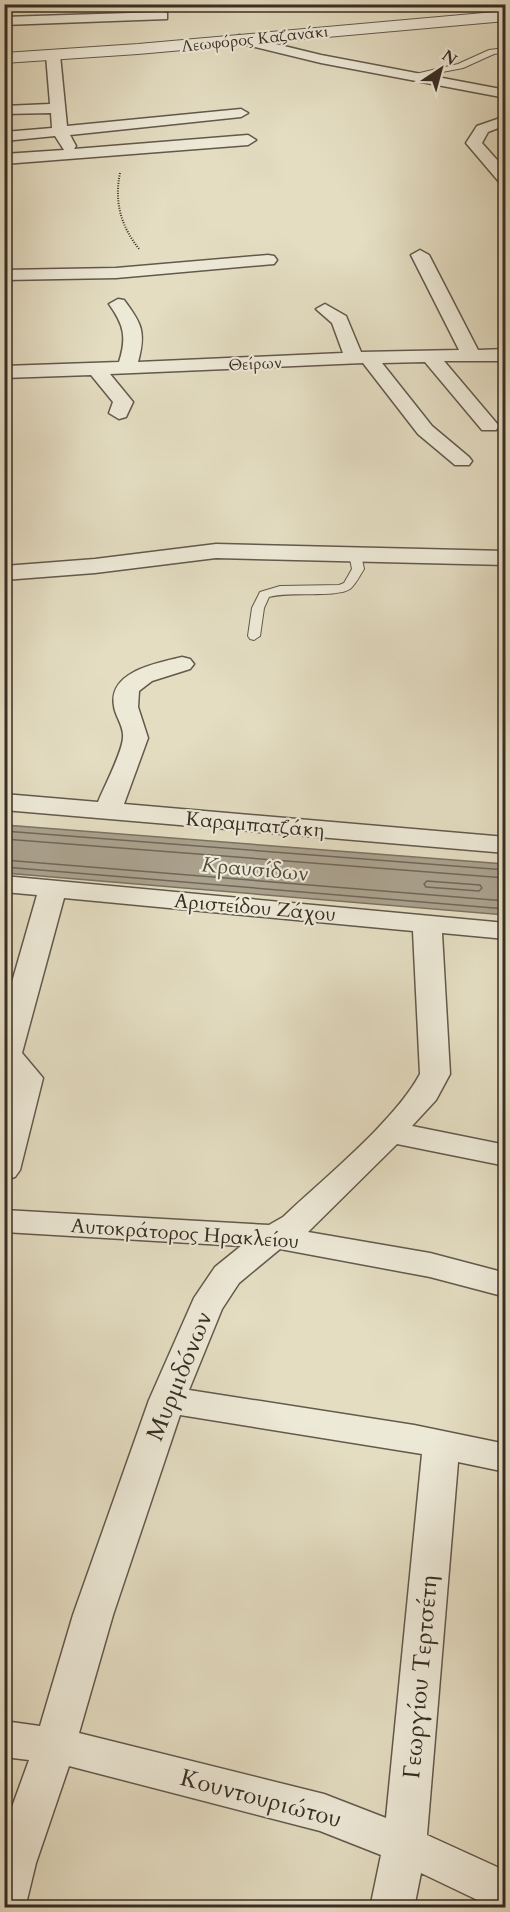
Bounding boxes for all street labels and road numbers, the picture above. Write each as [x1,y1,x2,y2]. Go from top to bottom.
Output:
street label: Λεωφόρος Καζανάκι [180,20,330,58]
street label: Θείρων [228,352,282,376]
street label: Καραμπατζάκη [185,805,325,844]
street label: Αριστείδου Ζάχου [173,887,337,928]
street label: Αυτοκράτορος Ηρακλείου [70,1212,300,1255]
street label: Μυρμιδόνων [139,1307,220,1446]
street label: Γεωργίου Τερτσέτη [395,1574,446,1780]
street label: Κουντουριώτου [177,1761,345,1836]

